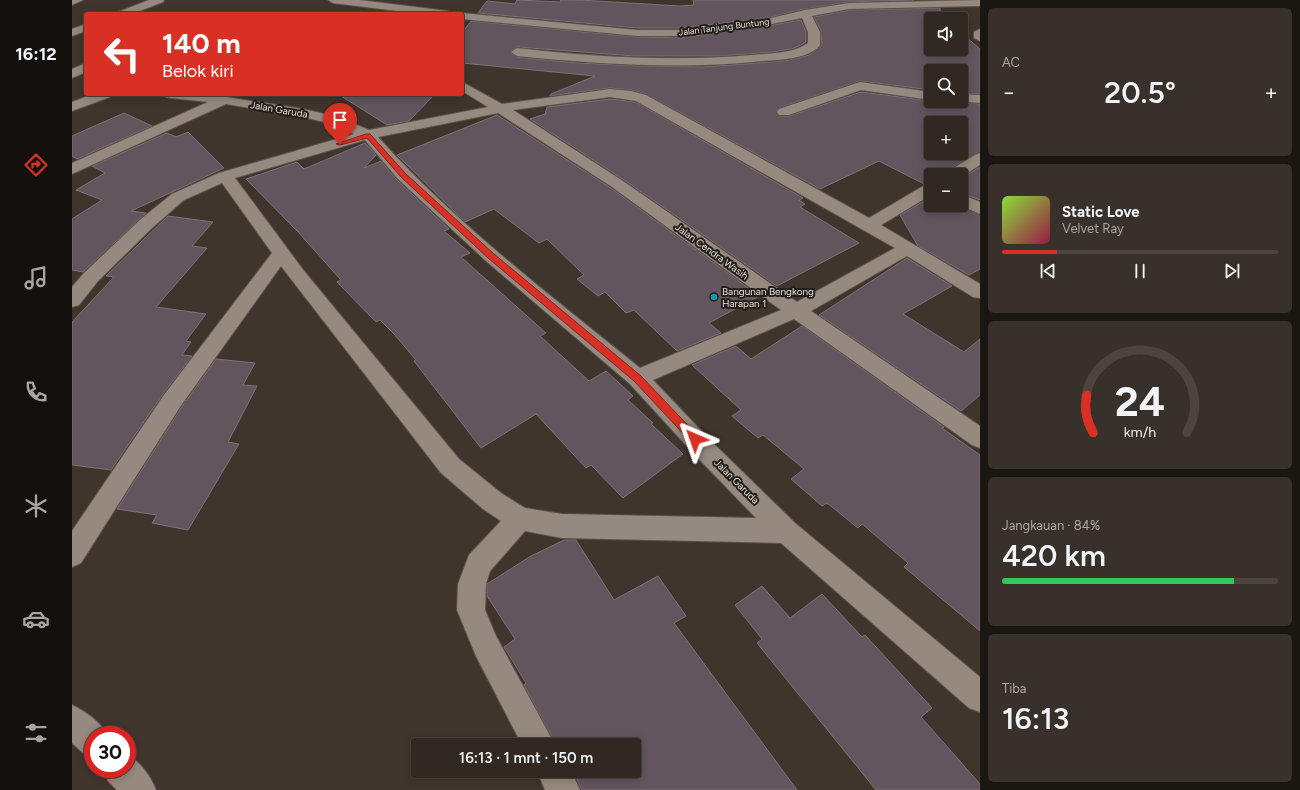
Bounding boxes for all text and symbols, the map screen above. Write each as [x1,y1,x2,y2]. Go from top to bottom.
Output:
map controls [924,12,968,212]
button: sound [924,12,968,56]
street label: Jalan Tanjung Buntung [678,15,770,38]
text: 140 m [162,26,241,60]
icon: left [96,28,148,80]
text: 16:12 [15,43,57,65]
text: AC [1002,55,1020,70]
text: Belok kiri [162,60,234,82]
button: search [924,64,968,108]
text: 20.5° [1104,74,1176,111]
text: − [1002,79,1016,106]
text: + [1264,79,1278,106]
street label: Jalan Garuda [249,98,309,121]
pin [323,103,357,144]
icon: arrive [329,109,351,131]
button: + [924,116,968,160]
icon: directions [22,151,50,179]
button: − [924,168,968,212]
text: Static Love [1062,203,1140,221]
street label: Jalan Cendra Wasih [672,220,751,283]
text: Velvet Ray [1062,221,1124,236]
icon: previous [1037,260,1059,282]
icon: pause [1129,260,1151,282]
icon: next [1221,260,1243,282]
icon: music [22,264,50,292]
place label: Bangunan Bengkong Harapan 1 [722,285,814,310]
marker: Bangunan Bengkong Harapan 1 [709,292,719,302]
text: 24 [1115,376,1165,426]
icon: phone [22,378,50,406]
position arrow [674,418,716,460]
text: km/h [1124,423,1156,441]
street label: Jalan Garuda [711,456,762,507]
icon: climate [22,492,50,520]
text: Jangkauan · 84% [1002,518,1100,533]
text: 420 km [1002,537,1106,574]
icon: car [22,605,50,633]
text: Tiba [1002,681,1026,696]
text: 16:13 [1002,700,1069,737]
icon: filters [22,719,50,747]
speed limit sign: 30 [84,726,136,778]
text: 16:13 · 1 mnt · 150 m [459,749,593,767]

